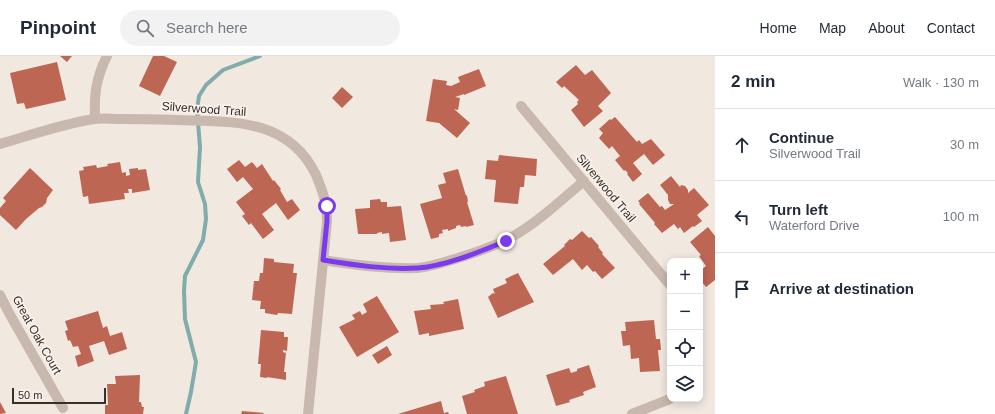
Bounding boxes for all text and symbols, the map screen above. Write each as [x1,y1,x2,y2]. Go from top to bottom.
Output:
search box [120,10,400,46]
text: Pinpoint [20,17,96,38]
icon: search [134,17,156,39]
text: Search here [166,19,248,36]
text: Home [760,20,797,36]
text: Map [819,20,846,36]
text: About [868,20,905,36]
text: Contact [927,20,975,36]
text: 2 min [731,72,775,91]
text: Walk · 130 m [903,75,979,90]
street label: Silverwood Trail [161,99,247,119]
text: Continue [769,129,834,146]
icon: ahead [731,134,753,156]
text: 30 m [950,137,979,152]
text: Silverwood Trail [769,146,861,161]
street label: Silverwood Trail [573,151,639,225]
route start [318,197,336,215]
text: Turn left [769,201,828,218]
icon: left [731,206,753,228]
text: 100 m [943,209,979,224]
text: Waterford Drive [769,218,860,233]
route end [497,232,515,250]
map controls [667,258,703,402]
button: + [667,258,703,294]
icon: arrive [731,278,753,300]
text: Arrive at destination [769,280,914,297]
street label: Great Oak Court [10,293,65,377]
button: − [667,294,703,330]
button: locate [667,330,703,366]
button: layers [667,366,703,402]
scale bar [12,386,106,405]
text: 50 m [18,389,42,401]

